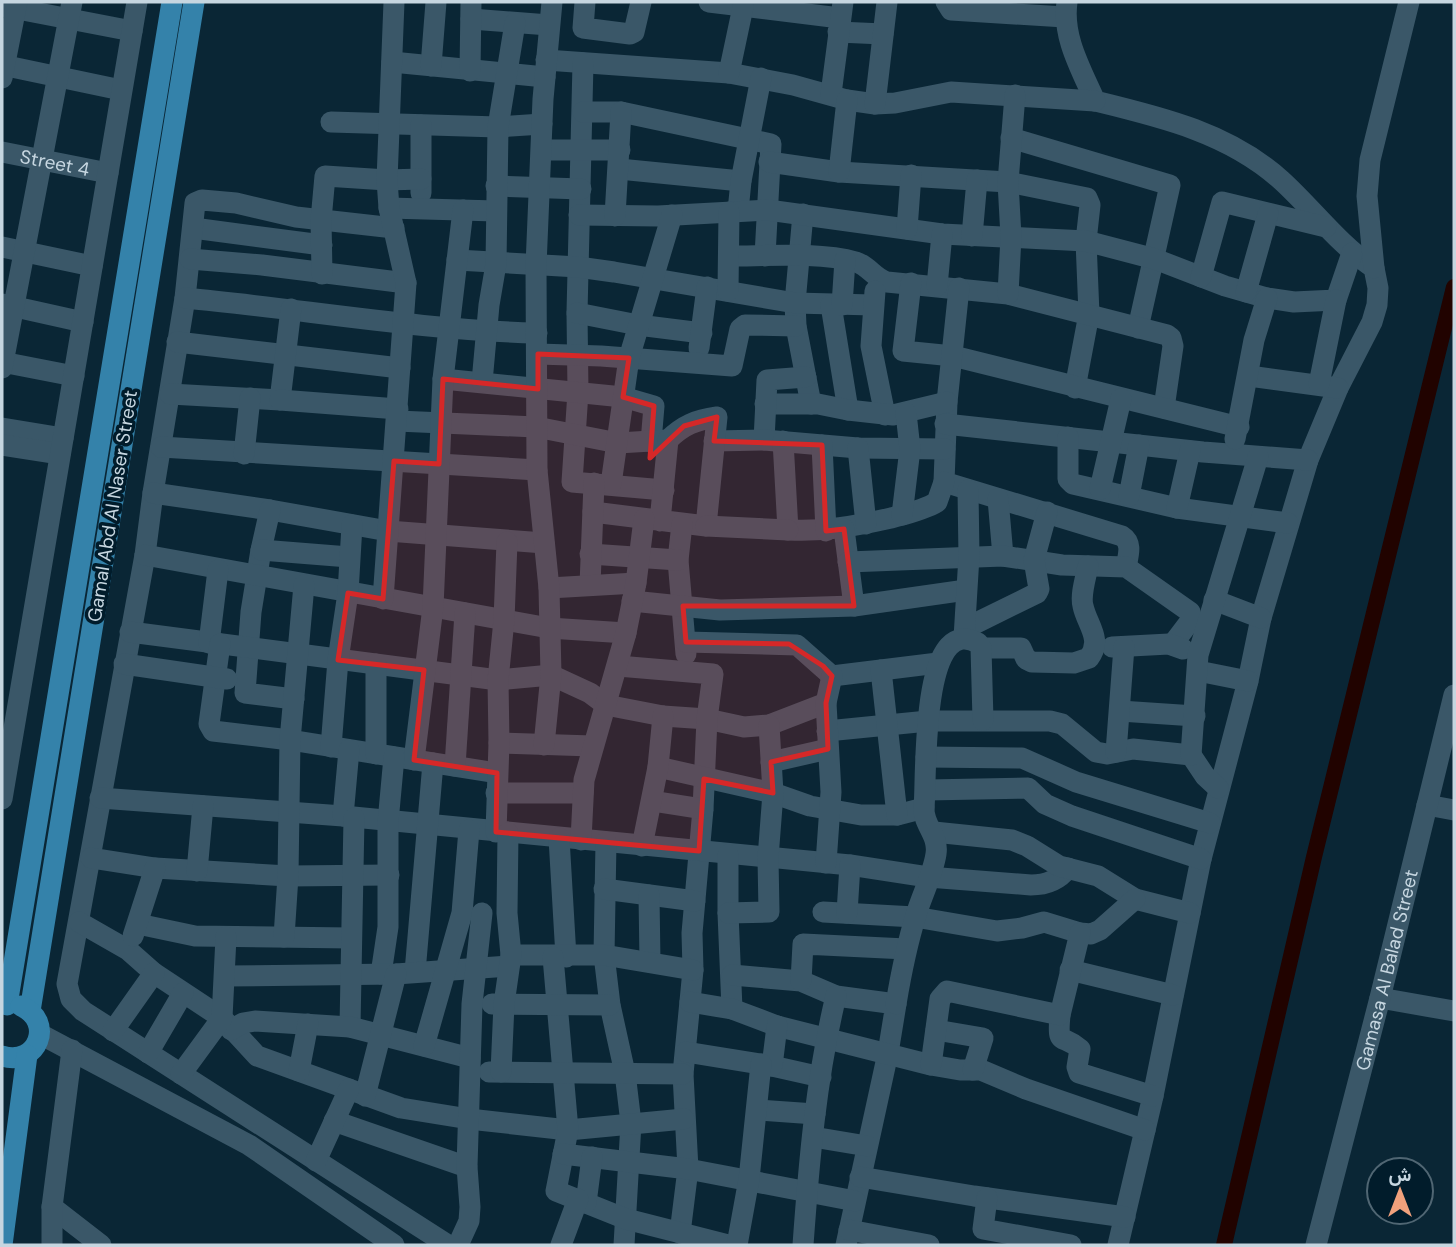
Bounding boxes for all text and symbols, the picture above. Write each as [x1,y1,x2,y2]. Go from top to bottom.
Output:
street label: Street 4 [18,144,92,182]
street label: Gamal Abd Al Naser Street [82,388,143,624]
street label: Gamasa Al Balad Street [1350,867,1424,1073]
north arrow [1365,1156,1435,1226]
text: ش [1389,1162,1412,1187]

